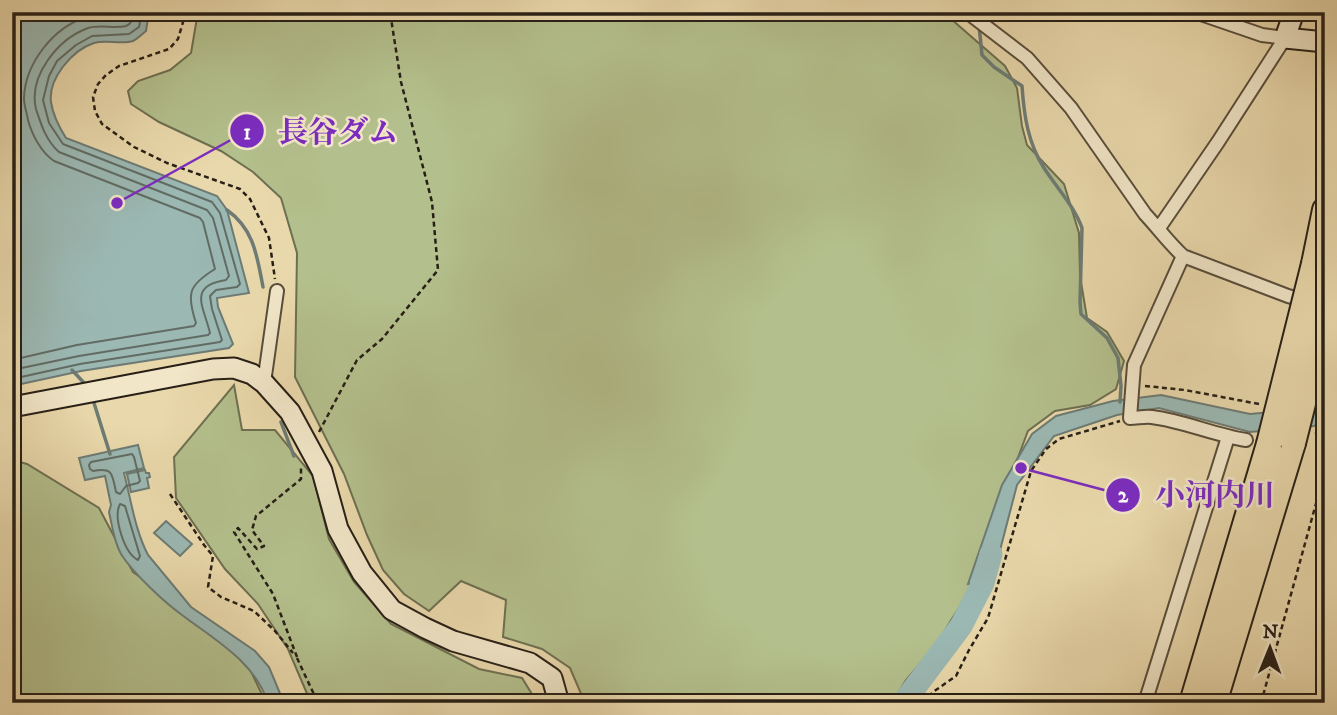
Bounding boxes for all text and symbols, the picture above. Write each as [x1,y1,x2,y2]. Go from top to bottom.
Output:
callout: 長谷ダム [229,106,412,157]
text: 長谷ダム [278,115,398,152]
text: 1 [243,120,251,146]
callout: 小河内川 [1106,469,1289,520]
text: 小河内川 [1155,478,1275,515]
text: 2 [1118,483,1129,509]
north arrow [1236,614,1306,684]
text: N [1262,621,1279,644]

